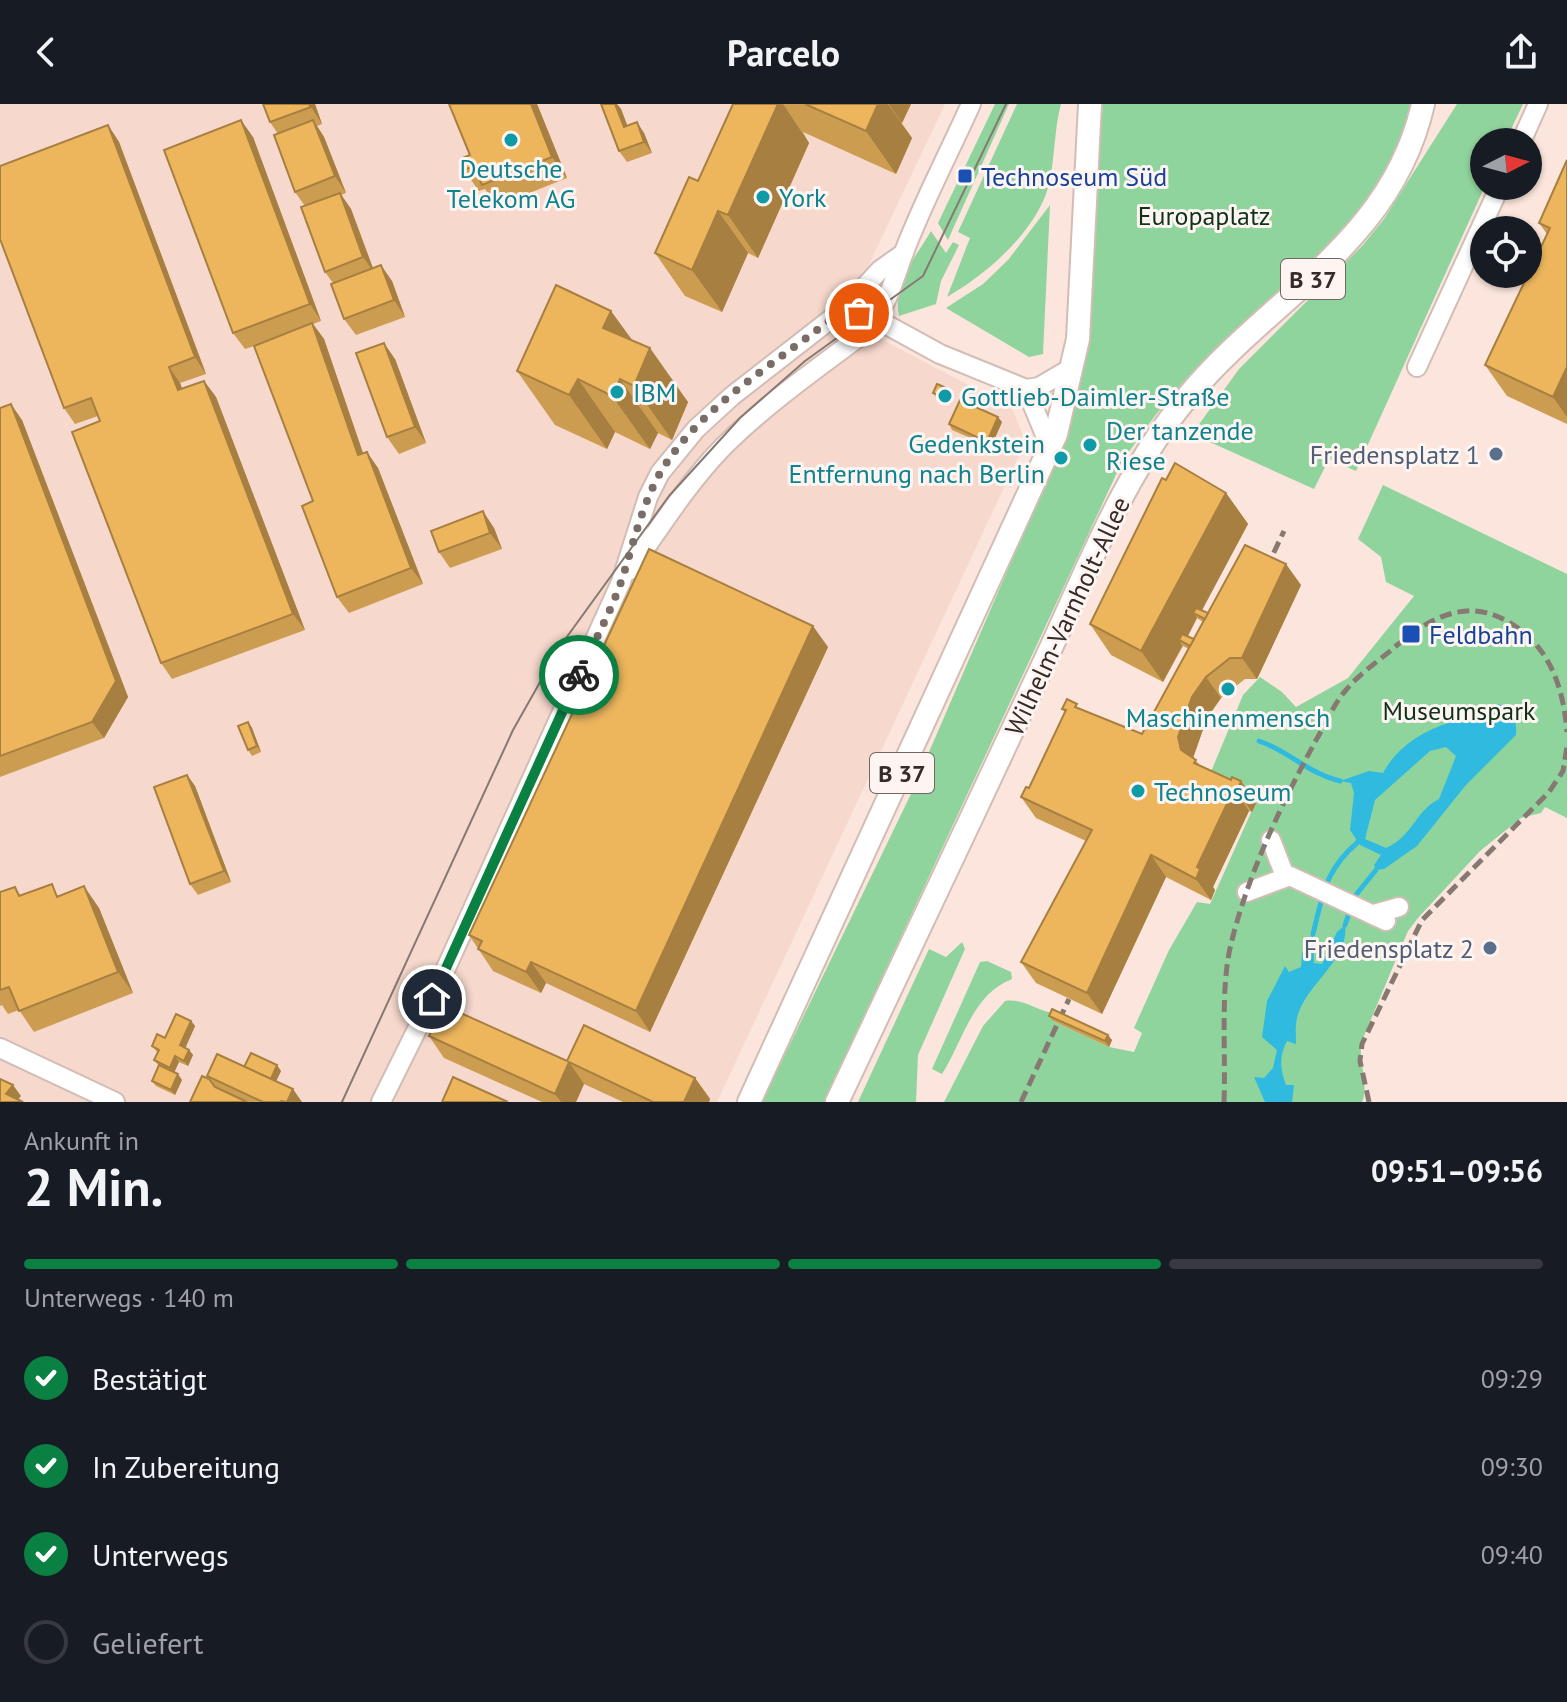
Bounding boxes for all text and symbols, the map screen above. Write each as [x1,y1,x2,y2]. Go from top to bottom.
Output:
text: Parcelo [727,29,840,76]
icon: back [24,30,68,74]
icon: share [1499,30,1543,74]
north arrow [1470,128,1542,200]
map controls [1470,128,1542,288]
marker: Deutsche Telekom AG [502,131,520,149]
place label: Deutsche Telekom AG [447,152,575,215]
place label: Technoseum Süd [981,160,1167,193]
marker: Technoseum Süd [956,167,974,185]
place label: York [779,181,827,214]
marker: York [754,188,772,206]
park label: Europaplatz [1138,199,1270,232]
button: locate [1470,216,1542,288]
road number: B 37 [1281,259,1345,299]
pin [825,279,893,347]
icon: bag [837,291,881,335]
place label: IBM [633,376,676,409]
place label: Gottlieb-Daimler-Straße [961,380,1230,413]
marker: IBM [608,383,626,401]
marker: Gottlieb-Daimler-Straße [936,387,954,405]
place label: Der tanzende Riese [1106,414,1254,477]
place label: Gedenkstein Entfernung nach Berlin [789,427,1045,490]
marker: Der tanzende Riese [1081,436,1099,454]
place label: Friedensplatz 1 [1310,438,1480,471]
marker: Friedensplatz 1 [1487,445,1505,463]
marker: Gedenkstein Entfernung nach Berlin [1052,449,1070,467]
street label: Wilhelm-Varnholt-Allee [997,491,1137,741]
place label: Feldbahn [1429,618,1533,651]
marker: Feldbahn [1400,623,1422,645]
courier [539,635,619,715]
icon: bike [557,653,601,697]
marker: Maschinenmensch [1219,680,1237,698]
park label: Museumspark [1382,694,1536,727]
place label: Maschinenmensch [1126,701,1330,734]
road number: B 37 [870,753,934,793]
place label: Technoseum [1154,775,1291,808]
marker: Technoseum [1129,782,1147,800]
place label: Friedensplatz 2 [1304,932,1474,965]
marker: Friedensplatz 2 [1481,939,1499,957]
pin [398,965,466,1033]
icon: home [410,977,454,1021]
text: Ankunft in [24,1124,139,1157]
text: 09:51–09:56 [1371,1151,1543,1190]
text: 2 Min. [24,1153,163,1220]
text: Unterwegs · 140 m [24,1281,234,1314]
icon: check [24,1356,68,1400]
text: Bestätigt [92,1359,207,1398]
text: 09:29 [1481,1362,1543,1395]
icon: check [24,1444,68,1488]
text: In Zubereitung [92,1447,280,1486]
text: 09:30 [1481,1450,1543,1483]
icon: check [24,1532,68,1576]
text: Unterwegs [92,1535,229,1574]
text: 09:40 [1481,1538,1543,1571]
text: Geliefert [92,1623,203,1662]

